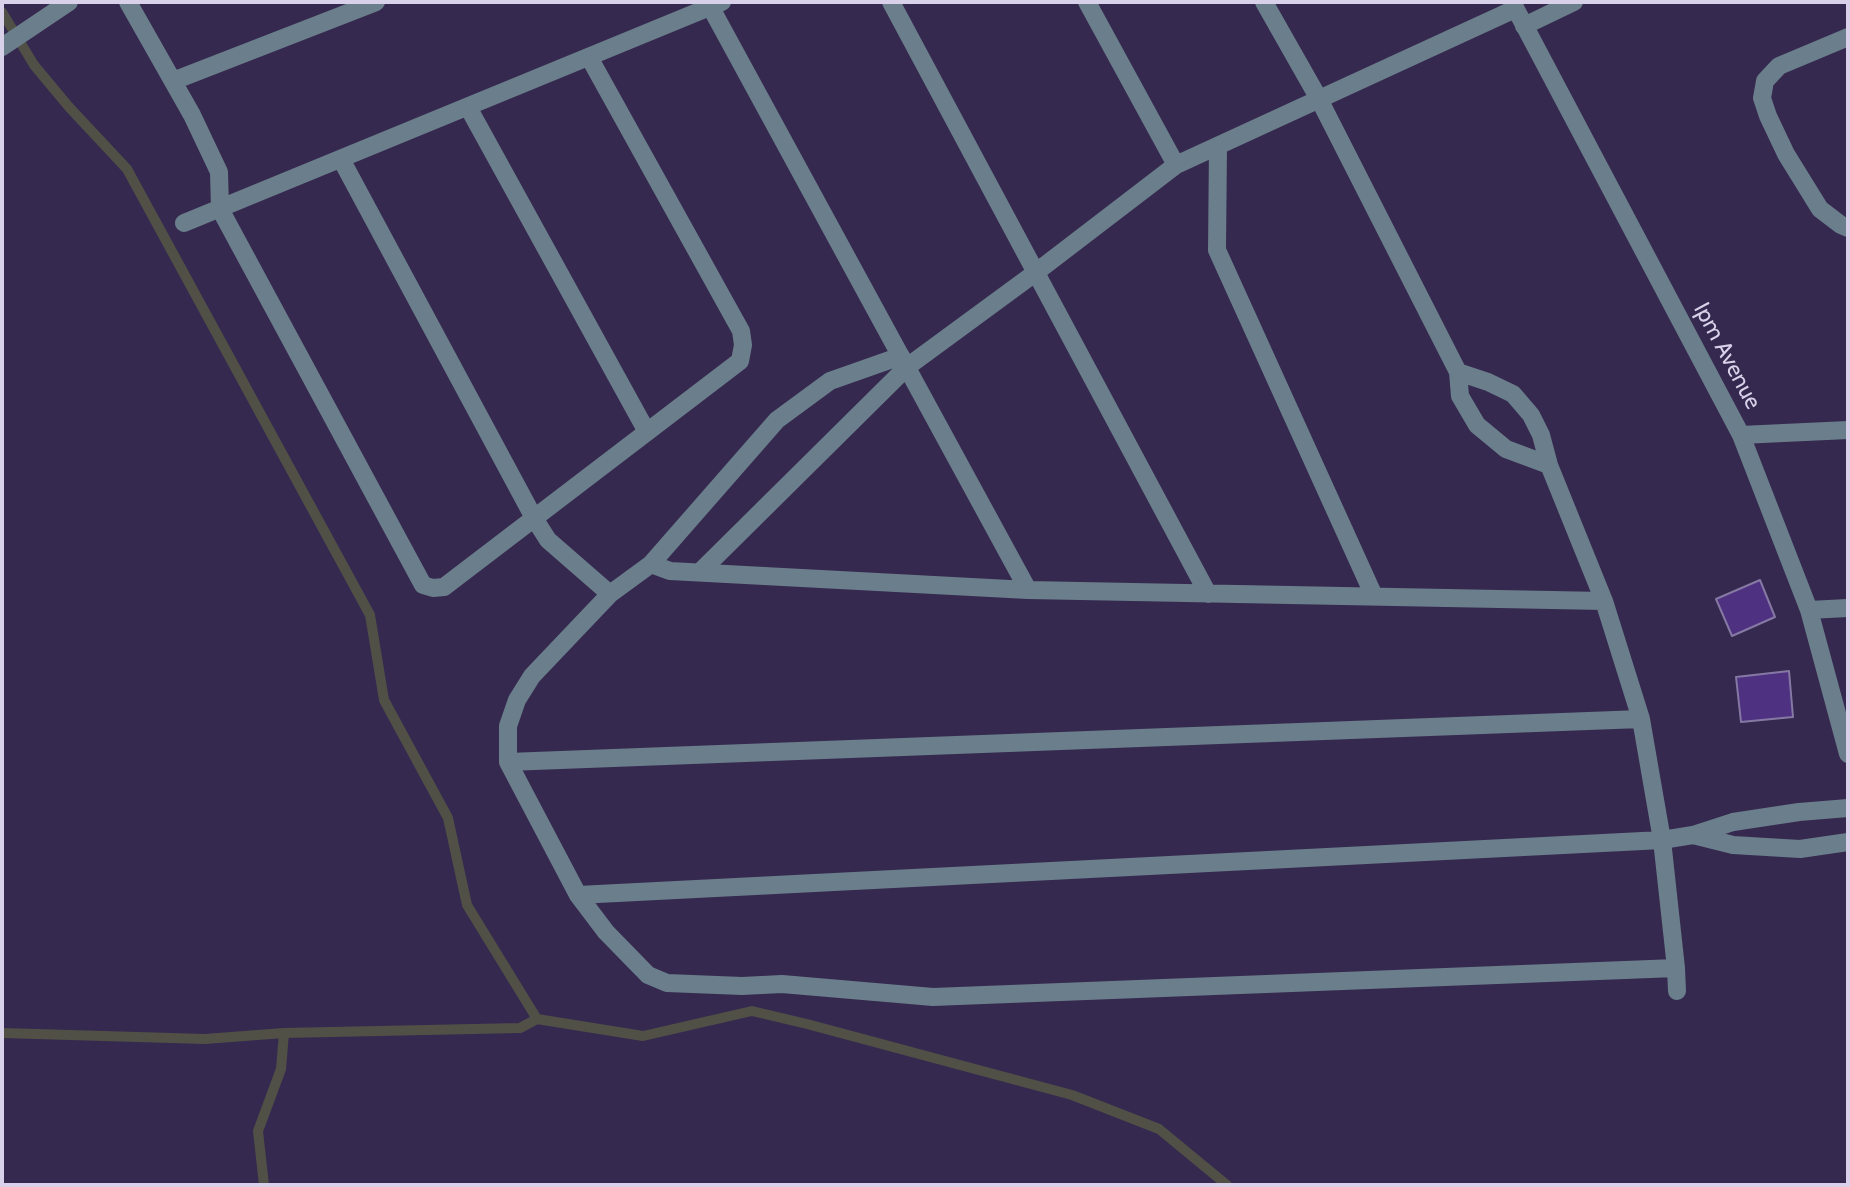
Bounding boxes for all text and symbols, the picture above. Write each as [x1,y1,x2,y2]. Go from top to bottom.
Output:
street label: Ipm Avenue [1687,298,1767,414]

